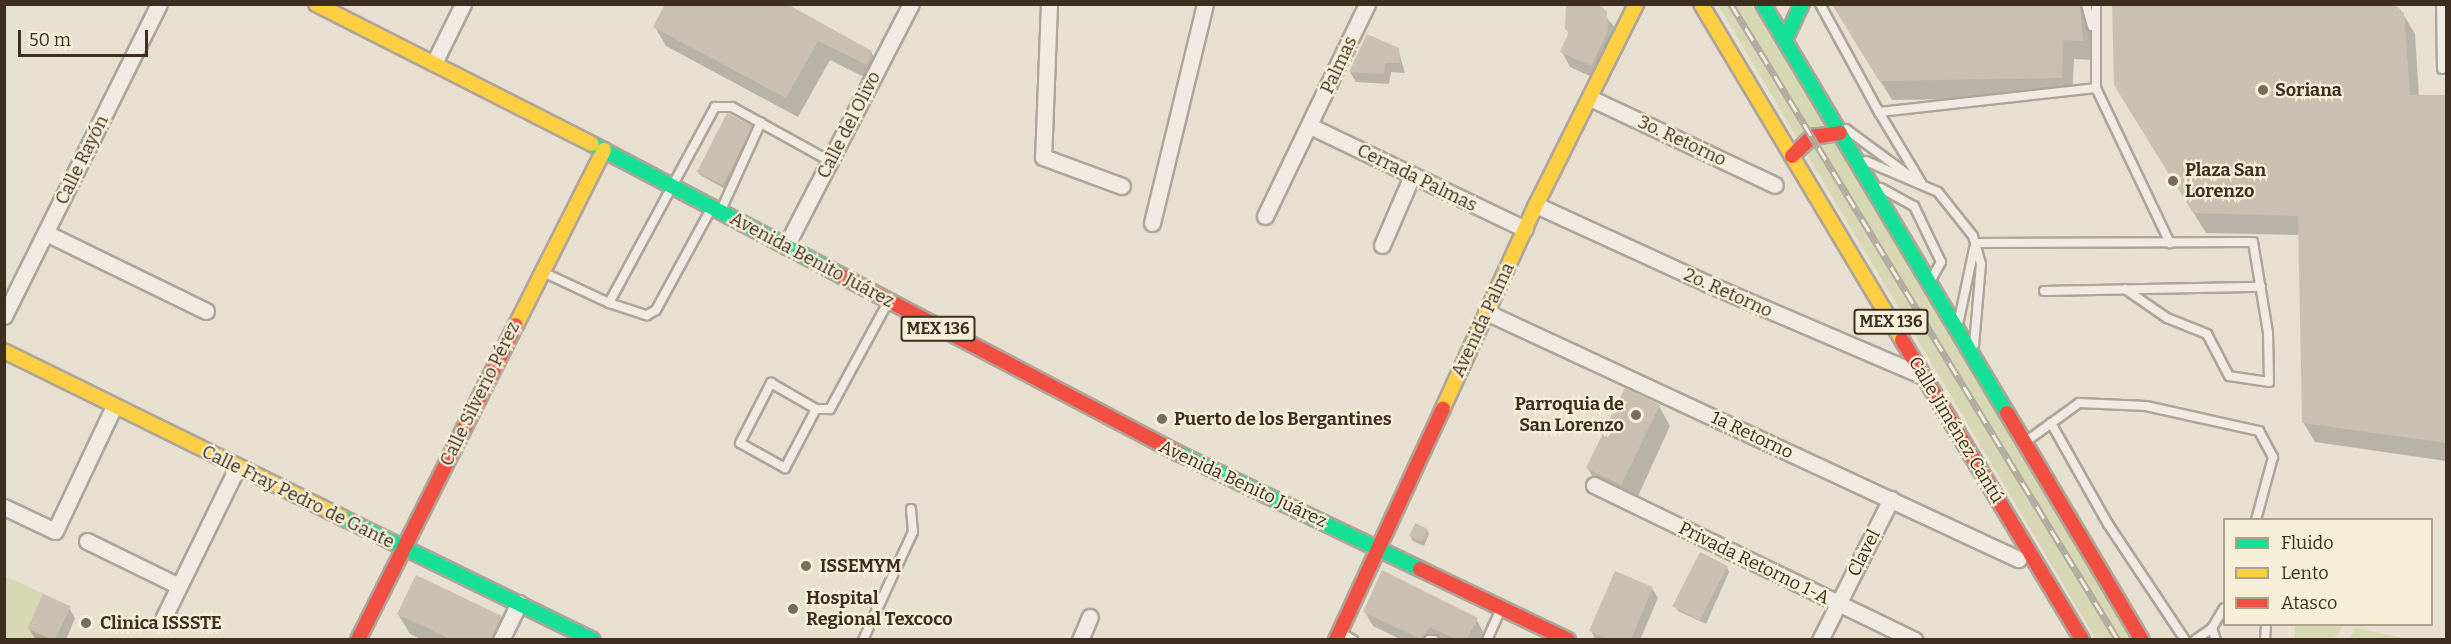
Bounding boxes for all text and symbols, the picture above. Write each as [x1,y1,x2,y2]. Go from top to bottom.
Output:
scale bar [21,18,152,56]
text: 50 m [29,29,71,51]
street label: Palmas [1316,33,1362,97]
street label: Calle del Olivo [813,68,885,182]
place label: Soriana [2275,79,2342,101]
marker: Soriana [2256,83,2270,97]
street label: 3o. Retorno [1634,111,1730,171]
street label: Calle Rayón [51,112,113,208]
street label: Cerrada Palmas [1354,140,1480,216]
place label: Plaza San Lorenzo [2185,160,2266,202]
marker: Plaza San Lorenzo [2166,174,2180,188]
street label: Avenida Benito Juárez [726,208,898,312]
street label: Avenida Palma [1447,259,1519,381]
street label: 2o. Retorno [1680,264,1776,322]
road number: MEX 136 [1854,309,1928,335]
road number: MEX 136 [900,316,976,342]
street label: Calle Silverio Pérez [436,318,524,470]
street label: Calle Jiménez Cantú [1904,353,2008,507]
place label: Parroquia de San Lorenzo [1515,394,1624,436]
street label: 1a Retorno [1707,407,1797,463]
place label: Puerto de los Bergantines [1174,408,1392,430]
marker: Parroquia de San Lorenzo [1629,408,1643,422]
marker: Puerto de los Bergantines [1155,412,1169,426]
street label: Avenida Benito Juárez [1156,436,1330,532]
street label: Calle Fray Pedro de Gante [198,441,398,553]
street label: Privada Retorno 1-A [1675,517,1833,609]
legend [2223,518,2433,626]
street label: Clavel [1843,526,1885,580]
text: Fluido [2281,532,2334,554]
place label: ISSEMYM [820,555,901,577]
marker: ISSEMYM [797,557,815,575]
text: Lento [2281,562,2329,584]
place label: Hospital Regional Texcoco [806,588,953,630]
text: Atasco [2281,592,2337,614]
marker: Hospital Regional Texcoco [784,600,802,618]
place label: Clinica ISSSTE [100,612,222,634]
marker: Clinica ISSSTE [77,614,95,632]

